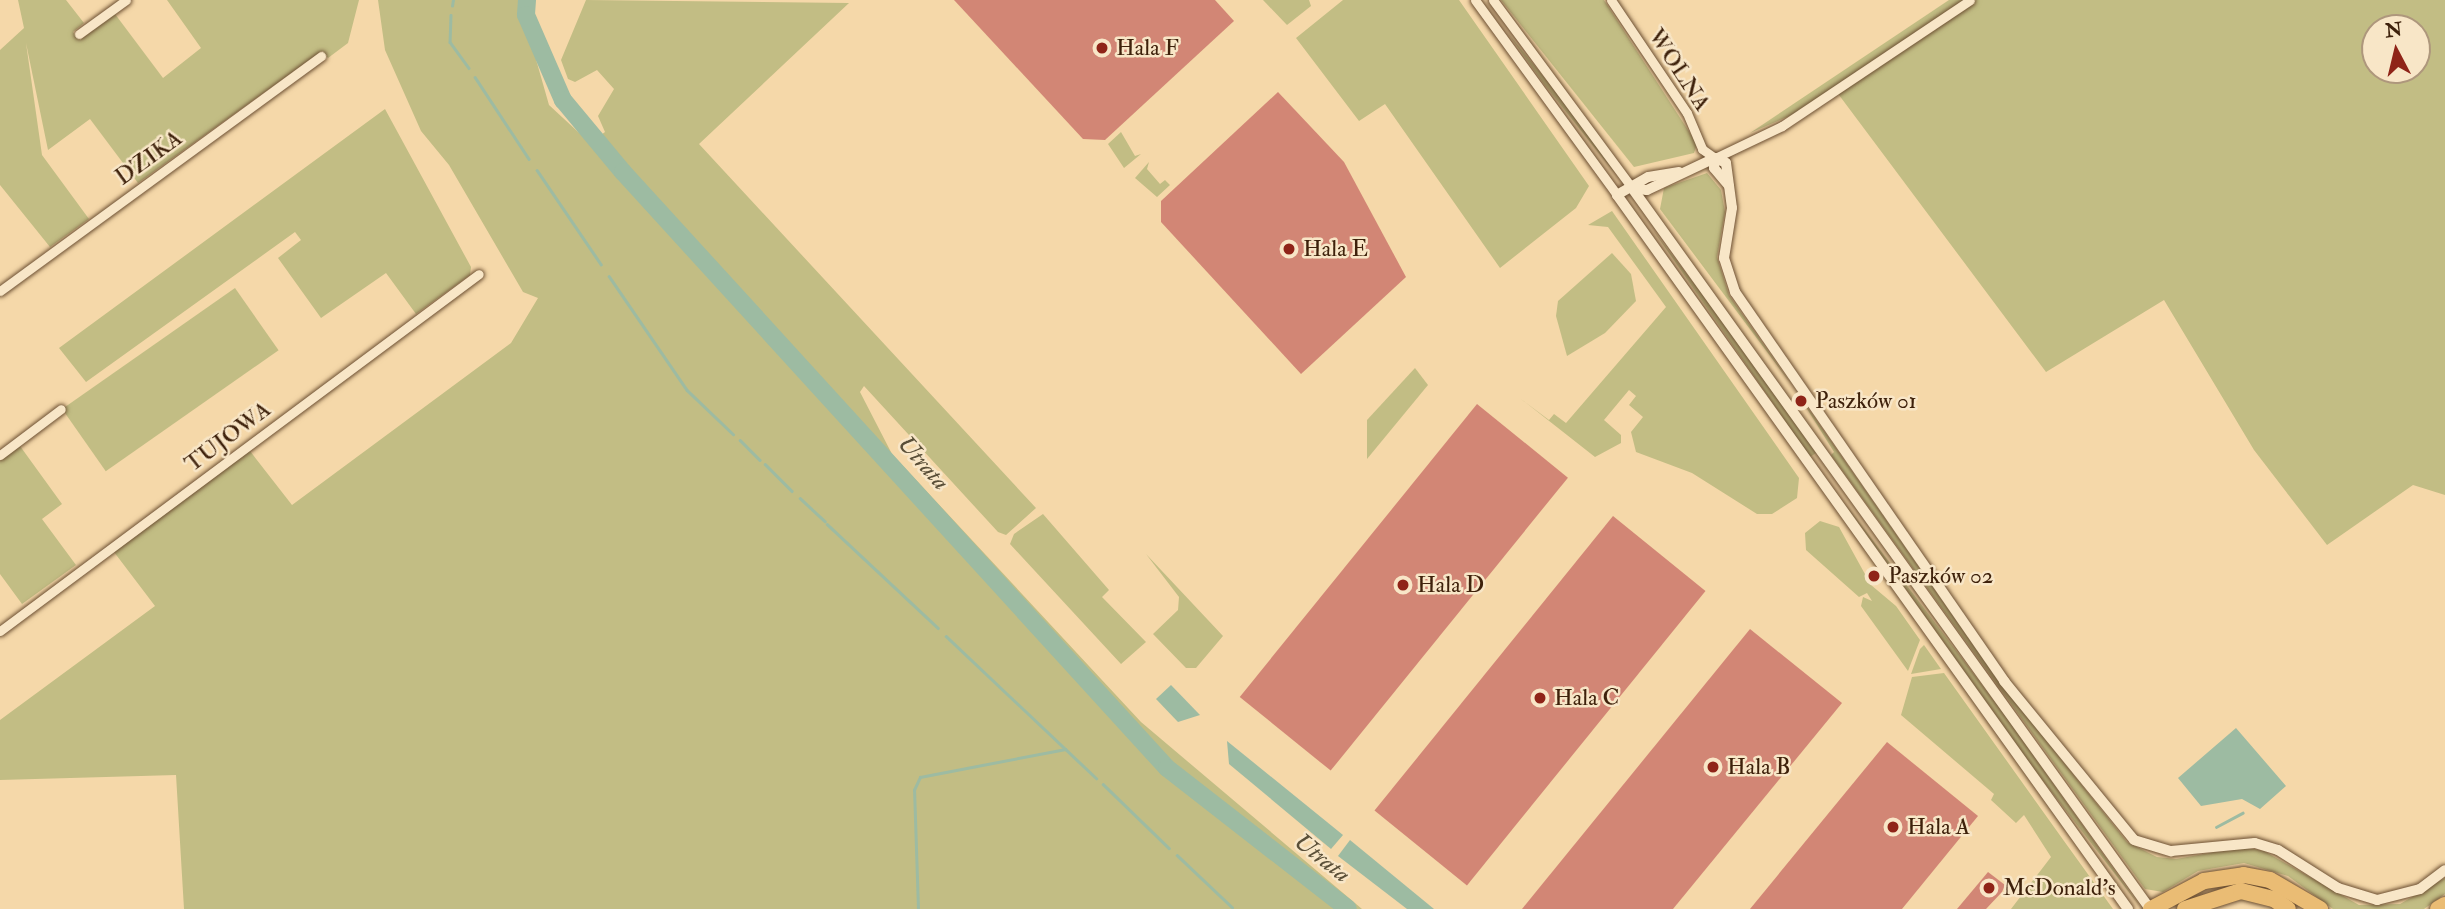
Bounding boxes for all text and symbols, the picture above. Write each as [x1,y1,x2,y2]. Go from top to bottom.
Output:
north arrow [2361,14,2431,84]
text: N [2384,17,2404,43]
street label: WOLNA [1642,24,1716,116]
place label: Hala F [1116,34,1179,62]
marker: Hala F [1094,40,1110,56]
street label: DZIKA [110,125,188,191]
place label: Hala E [1303,235,1368,263]
marker: Hala E [1281,241,1297,257]
place label: Paszków 01 [1815,387,1917,415]
marker: Paszków 01 [1793,393,1809,409]
street label: TUJOWA [180,396,276,478]
water label: Utrata [891,430,955,496]
place label: Paszków 02 [1888,562,1993,590]
marker: Paszków 02 [1866,568,1882,584]
place label: Hala D [1417,571,1484,599]
marker: Hala D [1395,577,1411,593]
place label: Hala C [1554,684,1619,712]
marker: Hala C [1532,690,1548,706]
place label: Hala B [1727,753,1791,781]
marker: Hala B [1705,759,1721,775]
place label: Hala A [1907,813,1970,841]
marker: Hala A [1885,819,1901,835]
water label: Utrata [1288,827,1356,889]
place label: McDonald's [2003,874,2116,902]
marker: McDonald's [1981,880,1997,896]

